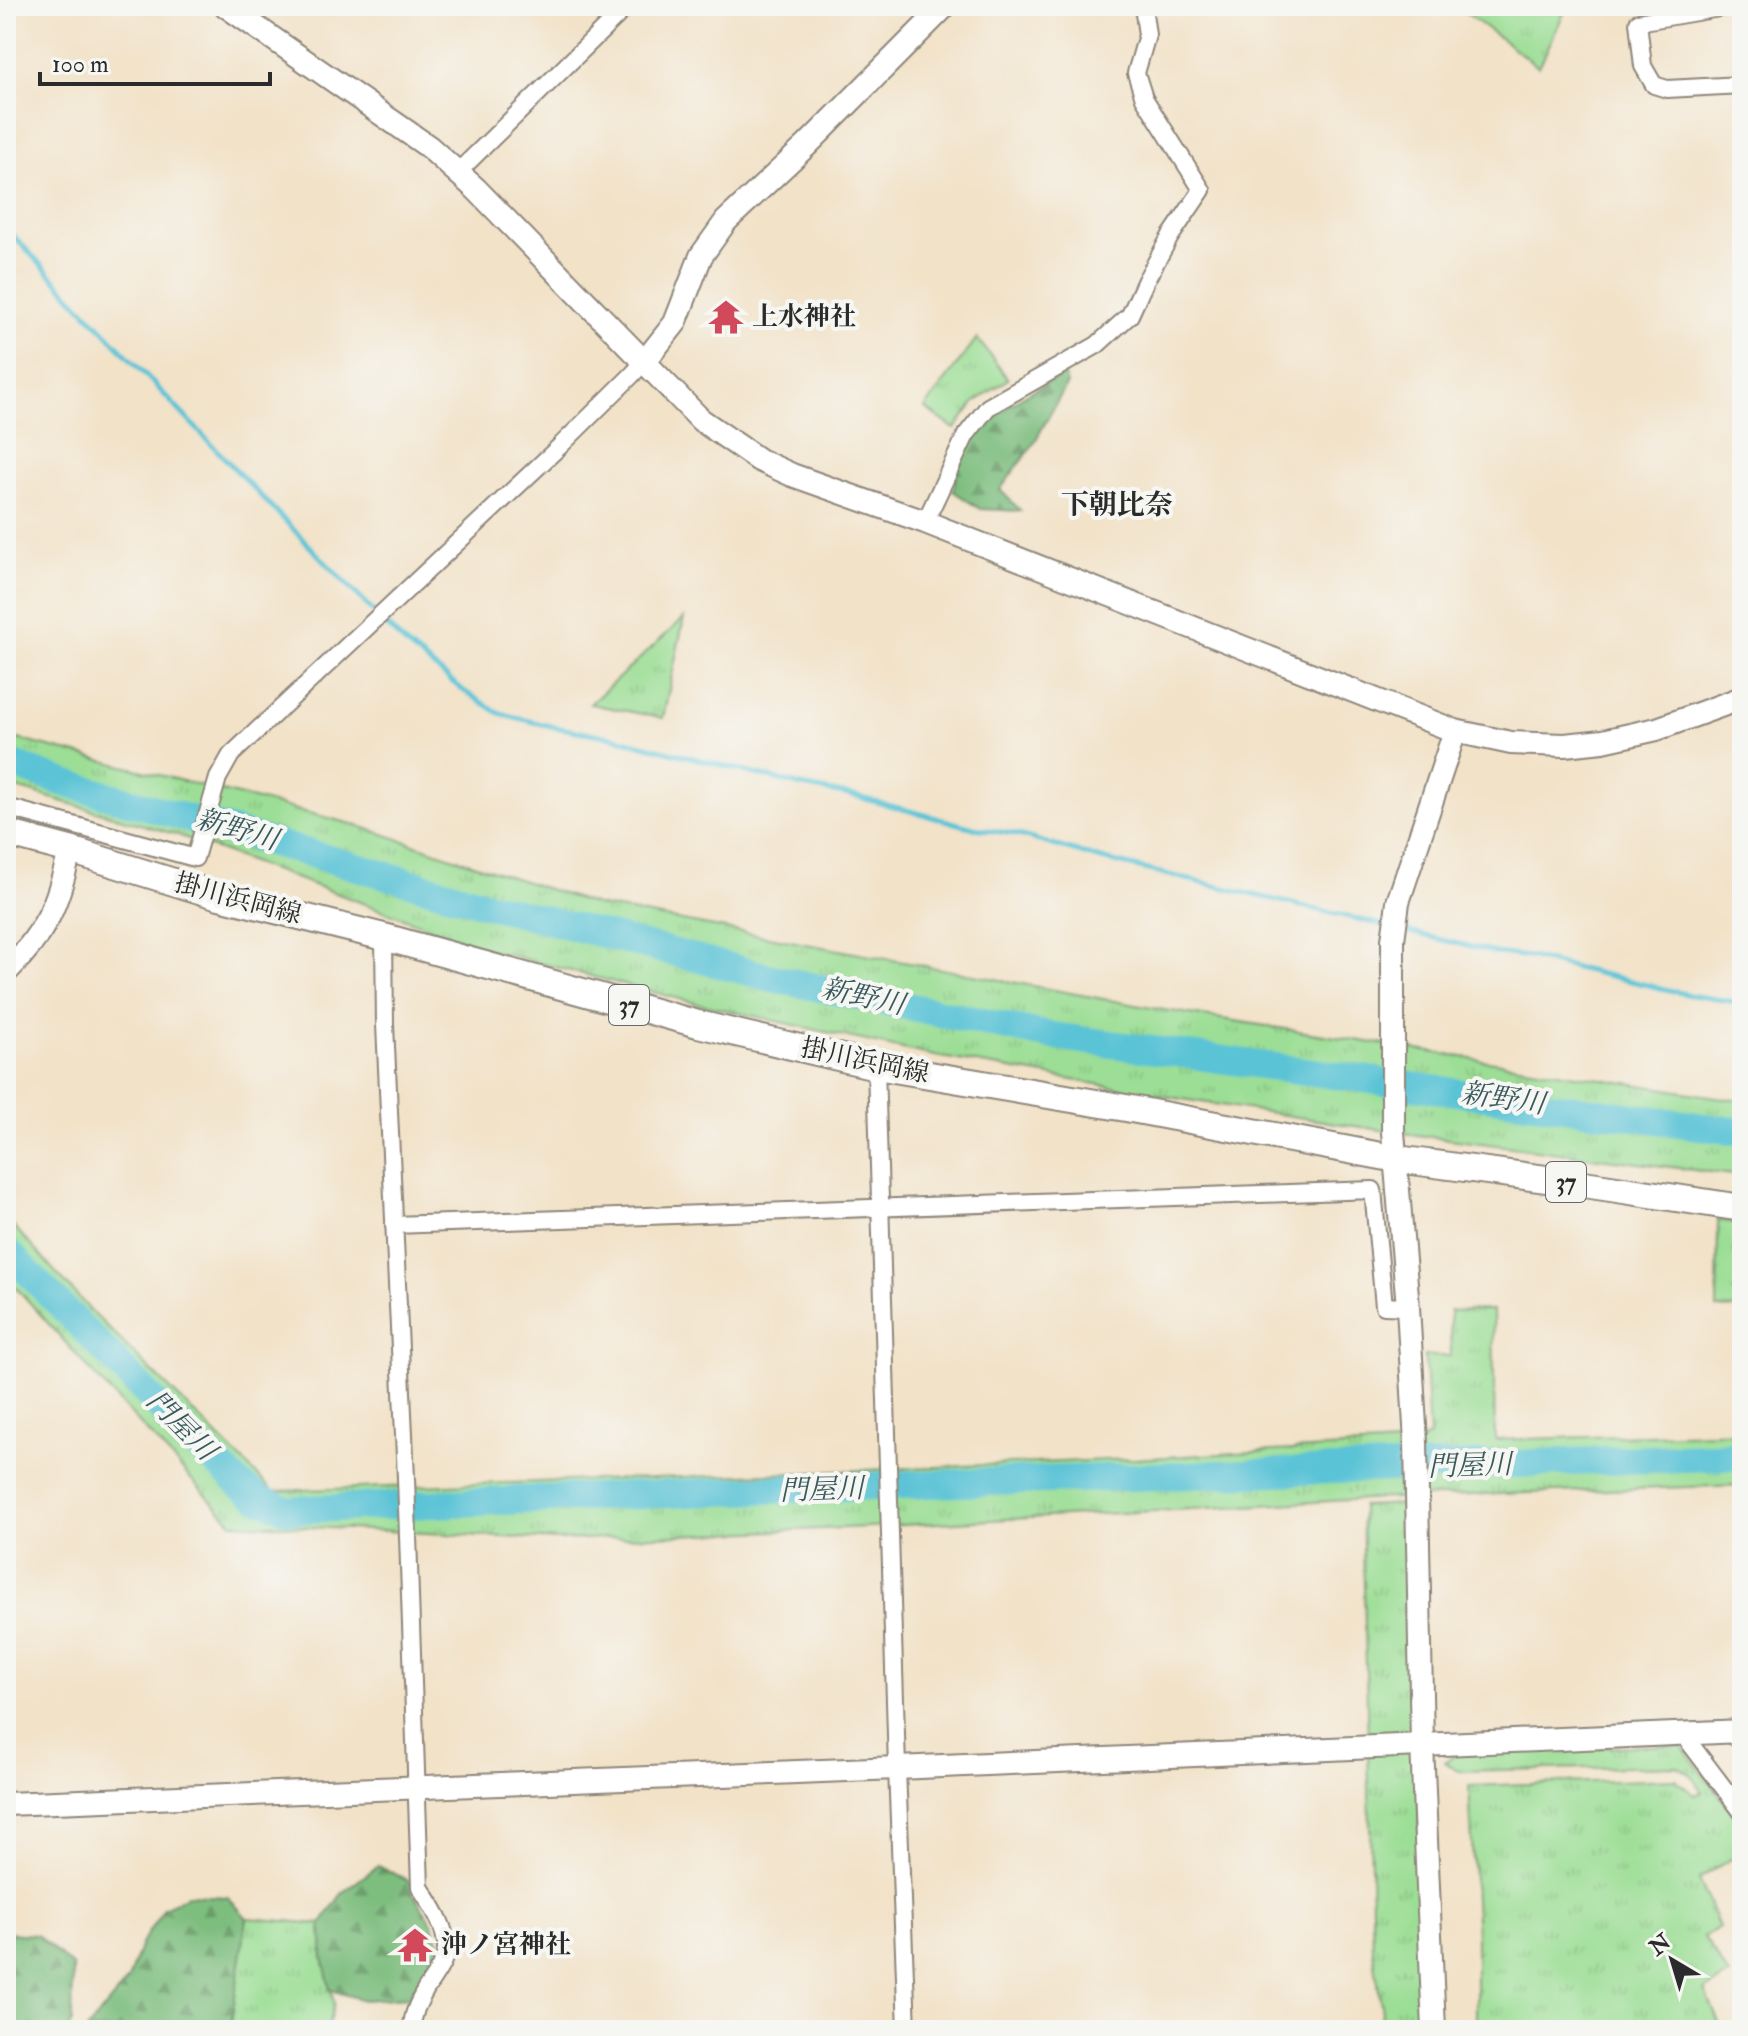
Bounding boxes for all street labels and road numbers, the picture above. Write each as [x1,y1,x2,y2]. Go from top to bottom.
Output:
street label: 掛川浜岡線 [171,867,305,931]
road number: 37 [609,985,649,1025]
street label: 掛川浜岡線 [798,1032,932,1090]
road number: 37 [1546,1162,1586,1202]

